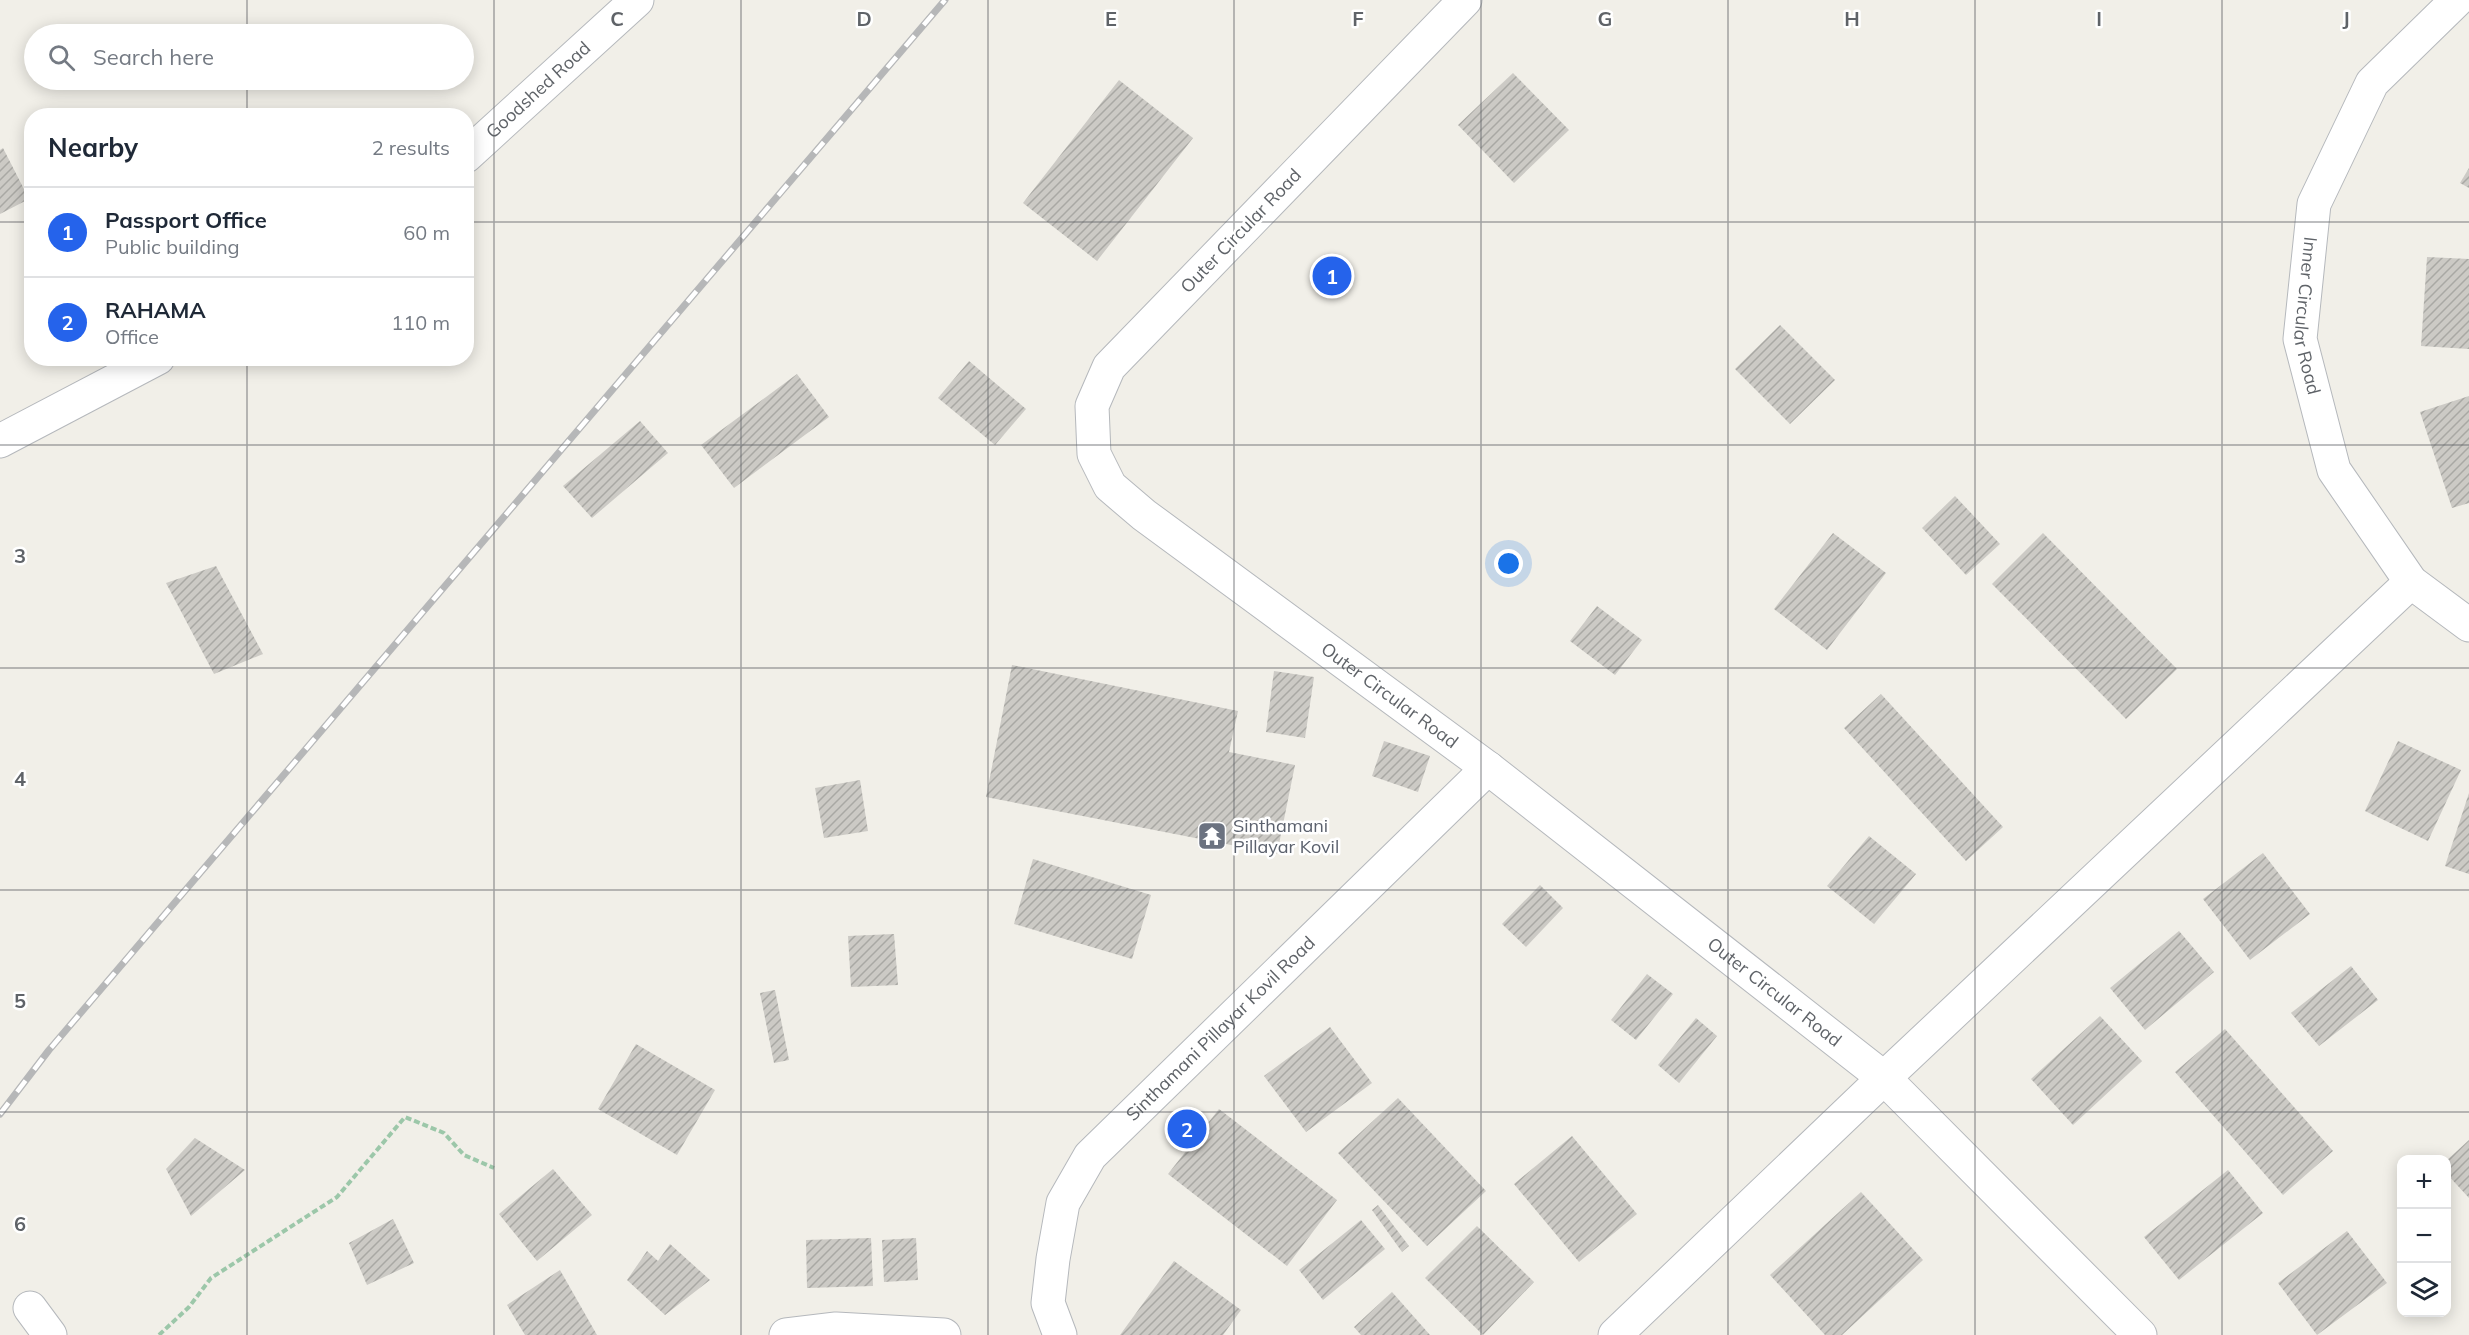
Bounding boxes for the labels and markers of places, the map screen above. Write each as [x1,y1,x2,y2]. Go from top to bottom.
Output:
pin: 1 [1312,254,1352,298]
place label: Sinthamani Pillayar Kovil [1233,814,1339,858]
temple icon: Sinthamani Pillayar Kovil [1196,820,1228,852]
pin: 2 [1168,1106,1206,1152]

